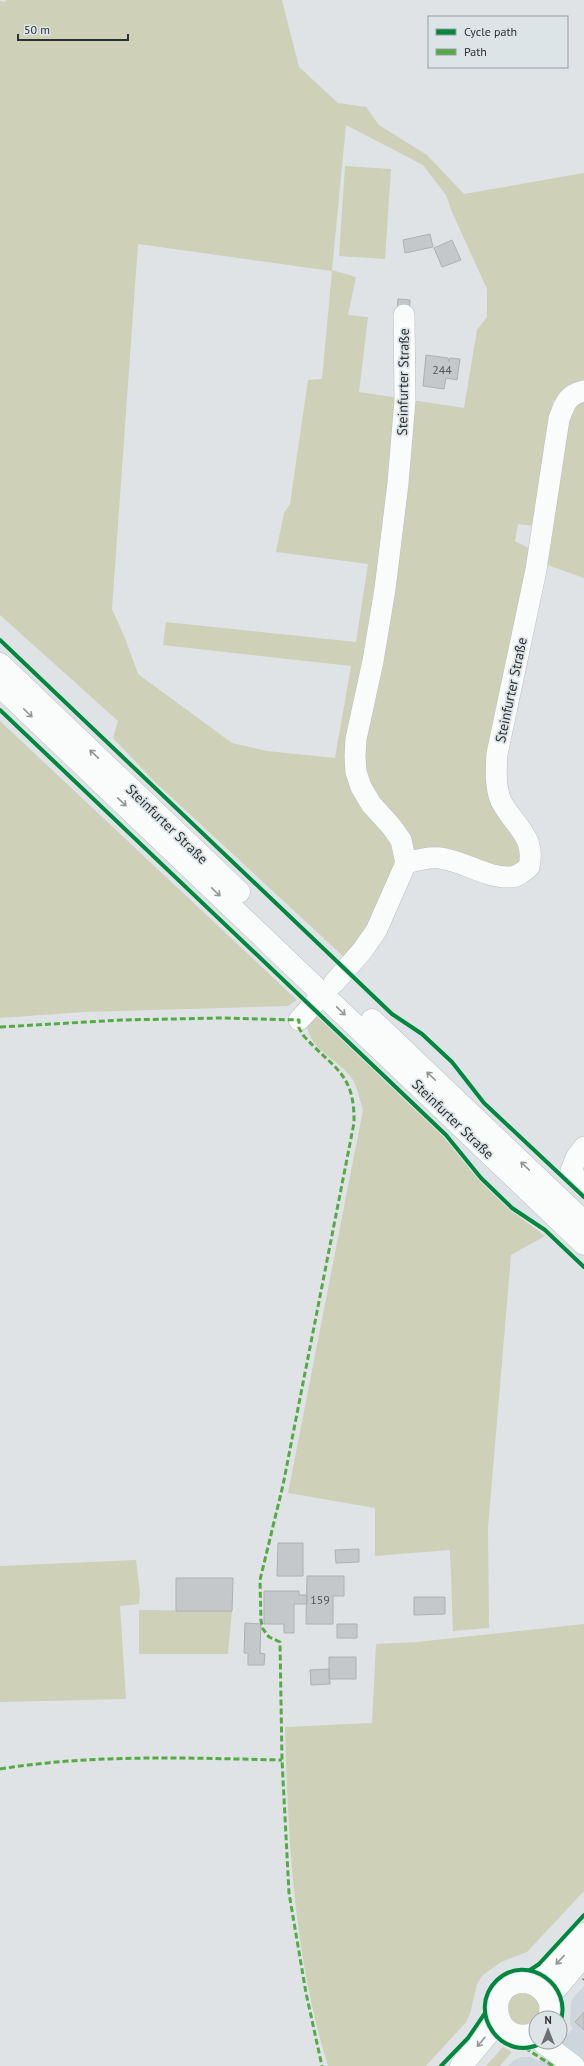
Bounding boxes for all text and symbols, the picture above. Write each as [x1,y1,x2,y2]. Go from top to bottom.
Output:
scale bar [18,16,128,42]
legend [428,16,568,68]
text: 50 m [24,22,50,37]
text: Cycle path [464,24,517,39]
text: Path [464,44,487,59]
street label: Steinfurter Straße [393,328,413,436]
house number: 244 [432,362,452,377]
street label: Steinfurter Straße [491,636,531,744]
one-way arrow [23,708,33,718]
one-way arrow [89,750,99,759]
street label: Steinfurter Straße [122,780,212,868]
one-way arrow [117,798,127,807]
one-way arrow [211,887,221,896]
one-way arrow [336,1006,346,1016]
one-way arrow [426,1071,436,1081]
street label: Steinfurter Straße [408,1075,498,1163]
one-way arrow [520,1161,530,1171]
house number: 159 [310,1592,330,1607]
one-way arrow [555,1955,565,1965]
north arrow [528,2010,568,2050]
text: N [544,2013,552,2027]
one-way arrow [476,2037,485,2048]

